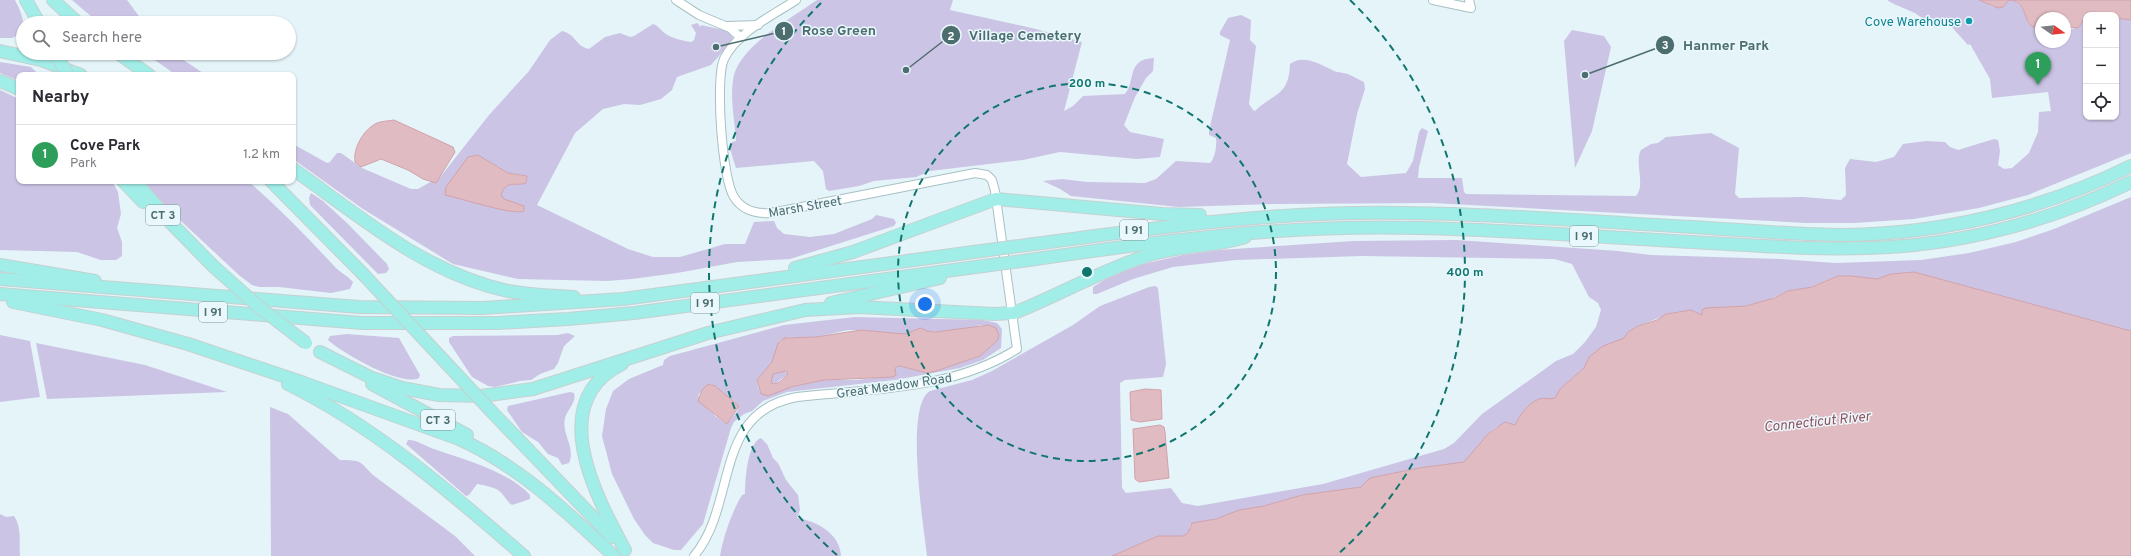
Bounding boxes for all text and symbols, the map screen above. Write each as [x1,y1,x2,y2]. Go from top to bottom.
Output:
north arrow [2035,12,2071,48]
map controls [2083,12,2119,120]
button: + [2083,12,2119,48]
place label: Cove Warehouse [1865,15,1961,31]
search box [16,16,296,60]
marker: Cove Warehouse [1964,16,1974,26]
callout: Rose Green [774,18,884,44]
callout: Village Cemetery [941,22,1089,48]
text: Rose Green [802,23,876,40]
text: 1 [782,24,786,40]
icon: search [30,27,52,49]
text: Village Cemetery [969,28,1081,45]
text: Search here [62,29,142,48]
text: 2 [947,29,955,45]
callout: Hanmer Park [1655,32,1777,58]
text: 3 [1661,38,1669,54]
text: Hanmer Park [1683,38,1769,55]
button: − [2083,48,2119,84]
pin: 1 [2025,52,2051,85]
text: 200 m [1069,76,1105,92]
button: locate [2083,84,2119,120]
text: Nearby [32,87,89,109]
text: Cove Park [70,137,140,156]
text: 1 [42,147,48,163]
text: 1.2 km [243,147,280,163]
text: Park [70,156,97,172]
street label: Marsh Street [767,194,843,222]
road number: CT 3 [146,205,180,225]
road number: I 91 [1120,220,1148,240]
road number: I 91 [1570,226,1598,246]
centre of rings [1080,265,1094,279]
text: 400 m [1446,265,1484,281]
road number: I 91 [691,293,719,313]
your location [915,294,935,314]
road number: I 91 [199,302,227,322]
street label: Great Meadow Road [835,371,953,403]
water label: Connecticut River [1763,408,1873,437]
road number: CT 3 [421,410,455,430]

